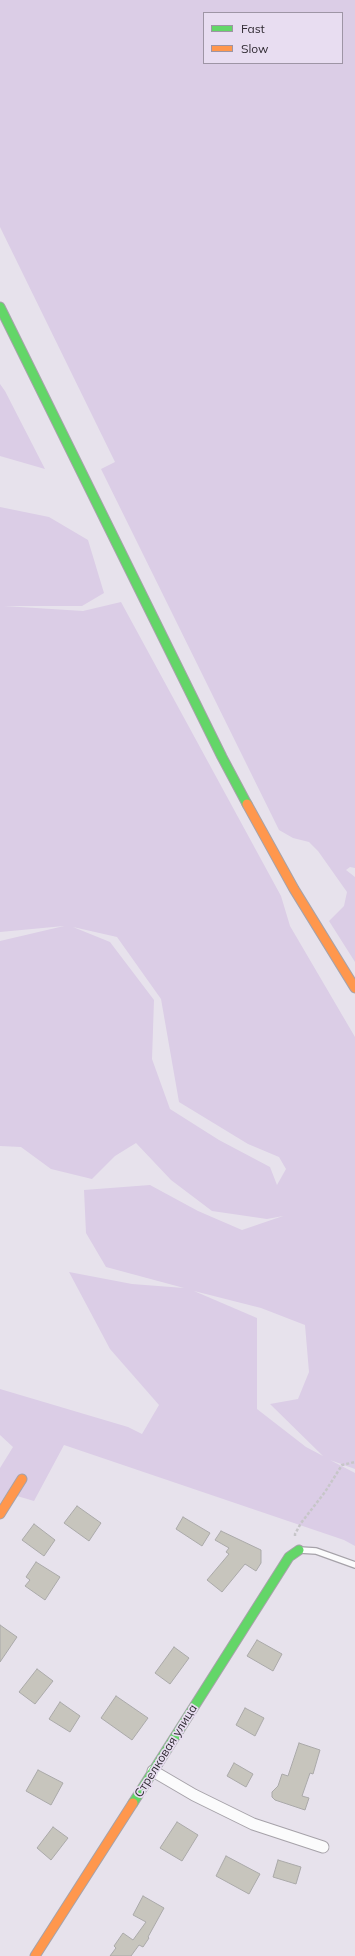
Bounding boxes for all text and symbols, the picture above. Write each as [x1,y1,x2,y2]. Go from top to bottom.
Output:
legend [203,12,343,64]
text: Fast [241,21,265,36]
text: Slow [241,41,269,56]
street label: Стрелковая улица [132,1702,200,1800]

